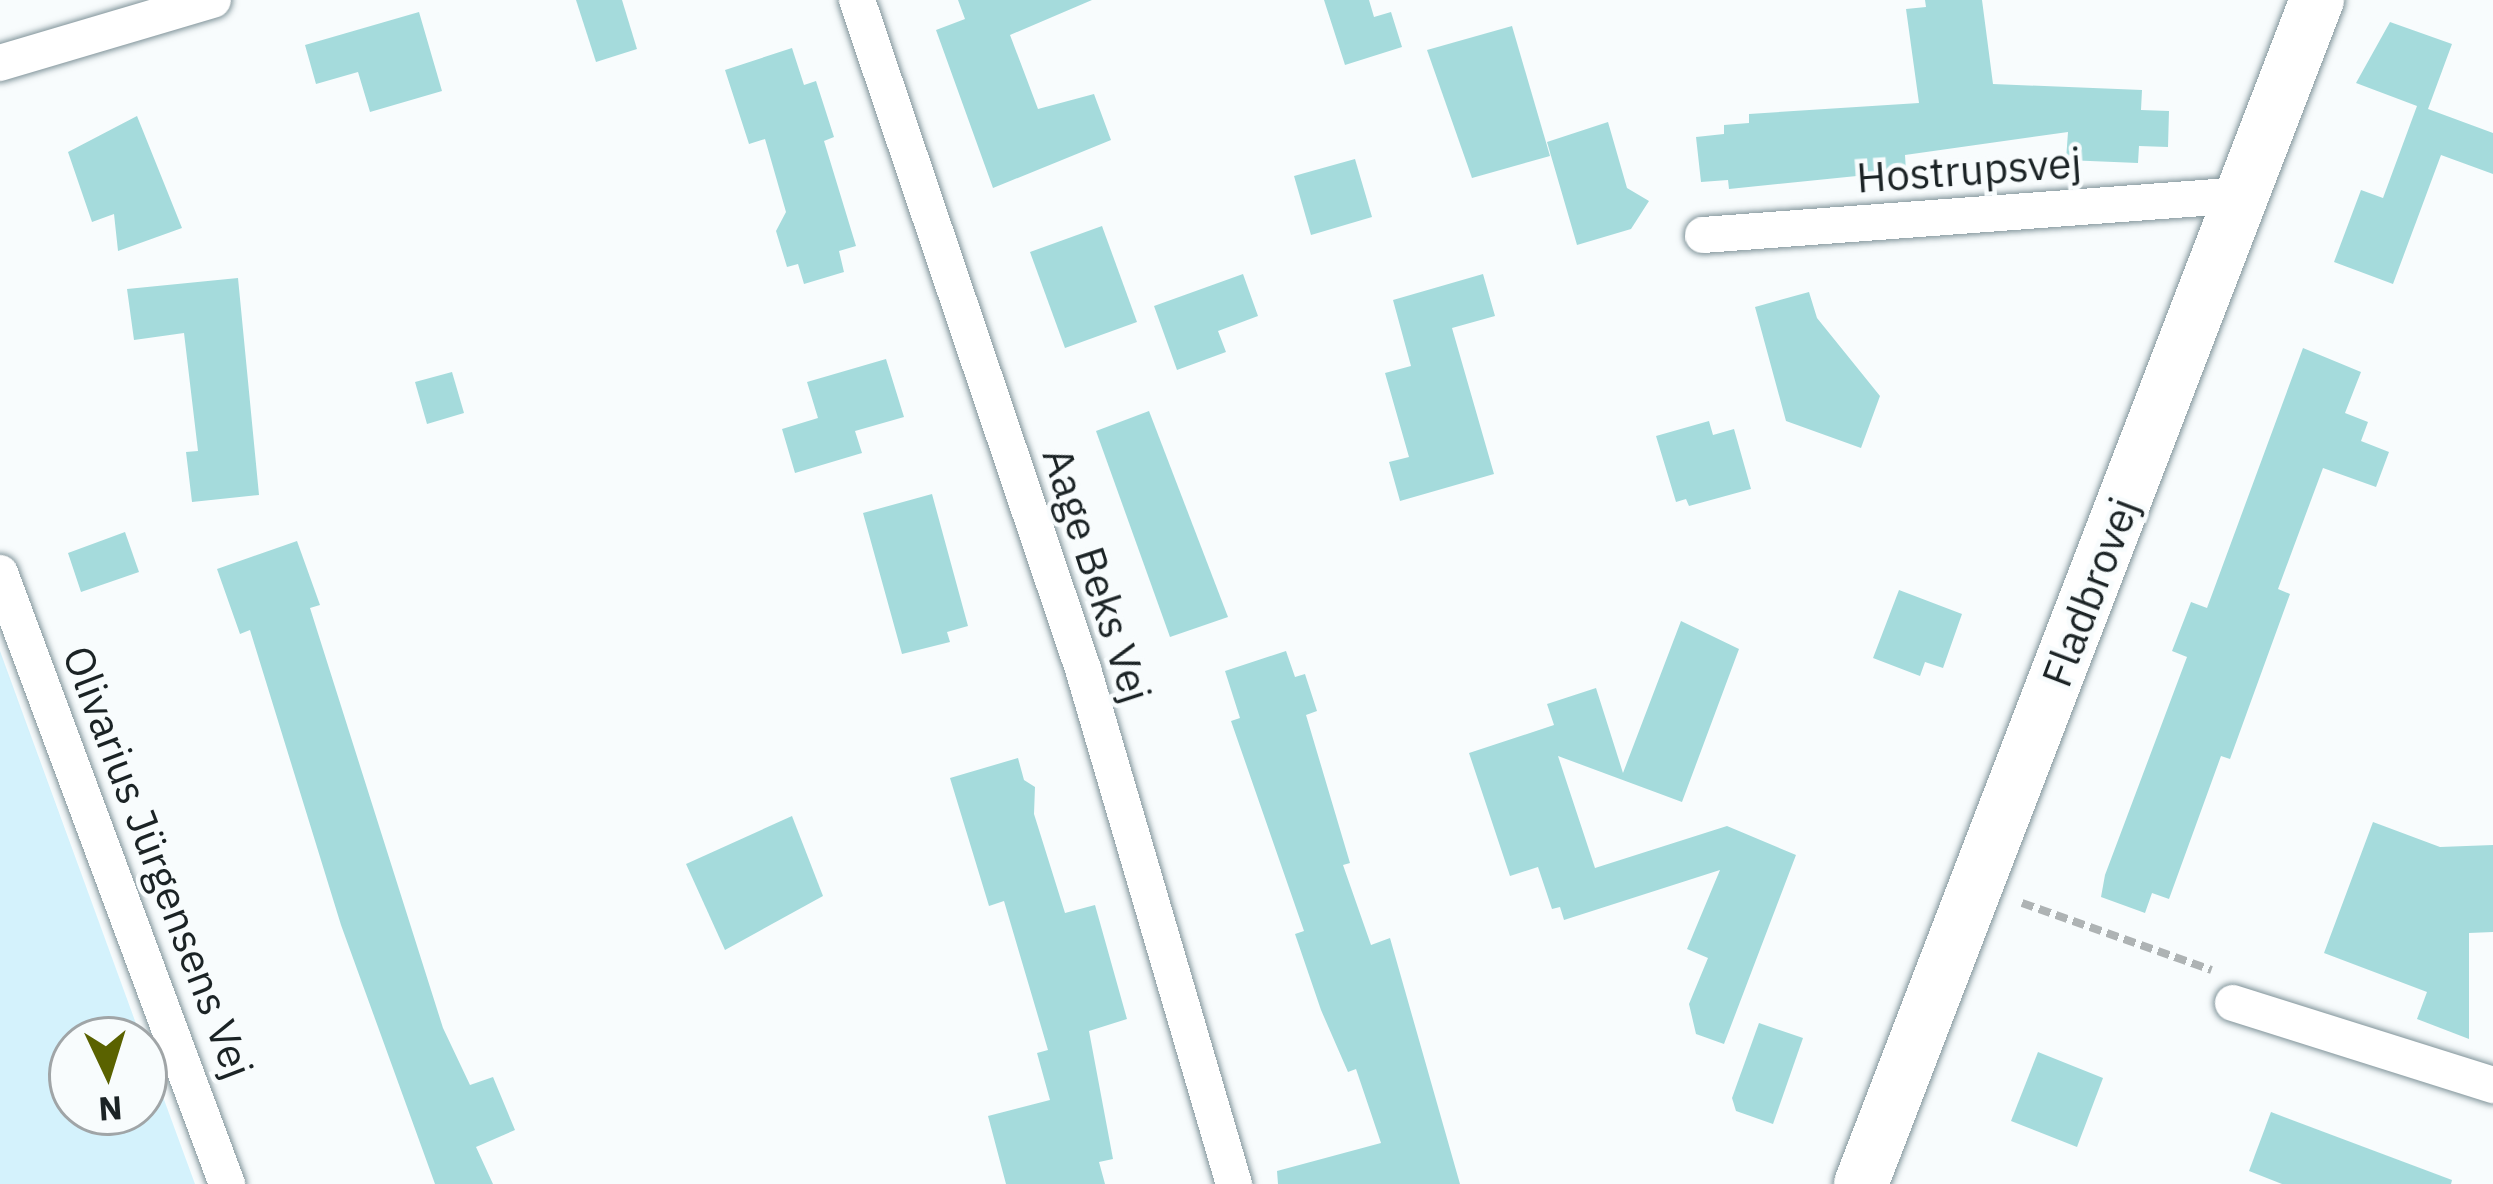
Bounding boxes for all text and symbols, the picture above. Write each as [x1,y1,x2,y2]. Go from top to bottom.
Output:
street label: Hostrupsvej [1855,137,2083,203]
street label: Aage Beks Vej [1032,441,1162,709]
street label: Fladbrovej [2031,490,2149,694]
street label: Olivarius Jürgensens Vej [52,639,264,1085]
north arrow [48,1016,168,1136]
text: N [97,1087,124,1132]

